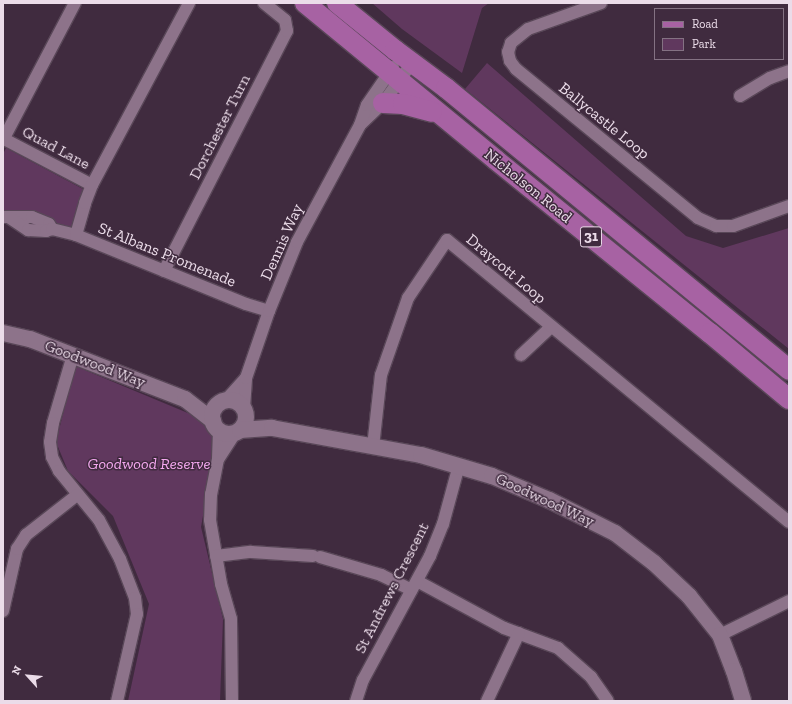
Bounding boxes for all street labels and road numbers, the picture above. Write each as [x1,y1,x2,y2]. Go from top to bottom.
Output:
street label: Dorchester Turn [185,71,255,183]
street label: Ballycastle Loop [555,79,653,163]
street label: Quad Lane [19,122,93,174]
street label: Nicholson Road [480,145,576,227]
street label: Dennis Way [257,201,307,283]
street label: St Albans Promenade [95,218,239,292]
road number: 31 [579,224,603,250]
street label: Draycott Loop [462,230,550,308]
street label: Goodwood Way [42,336,148,392]
street label: Goodwood Way [493,469,597,531]
street label: St Andrews Crescent [351,519,433,657]

